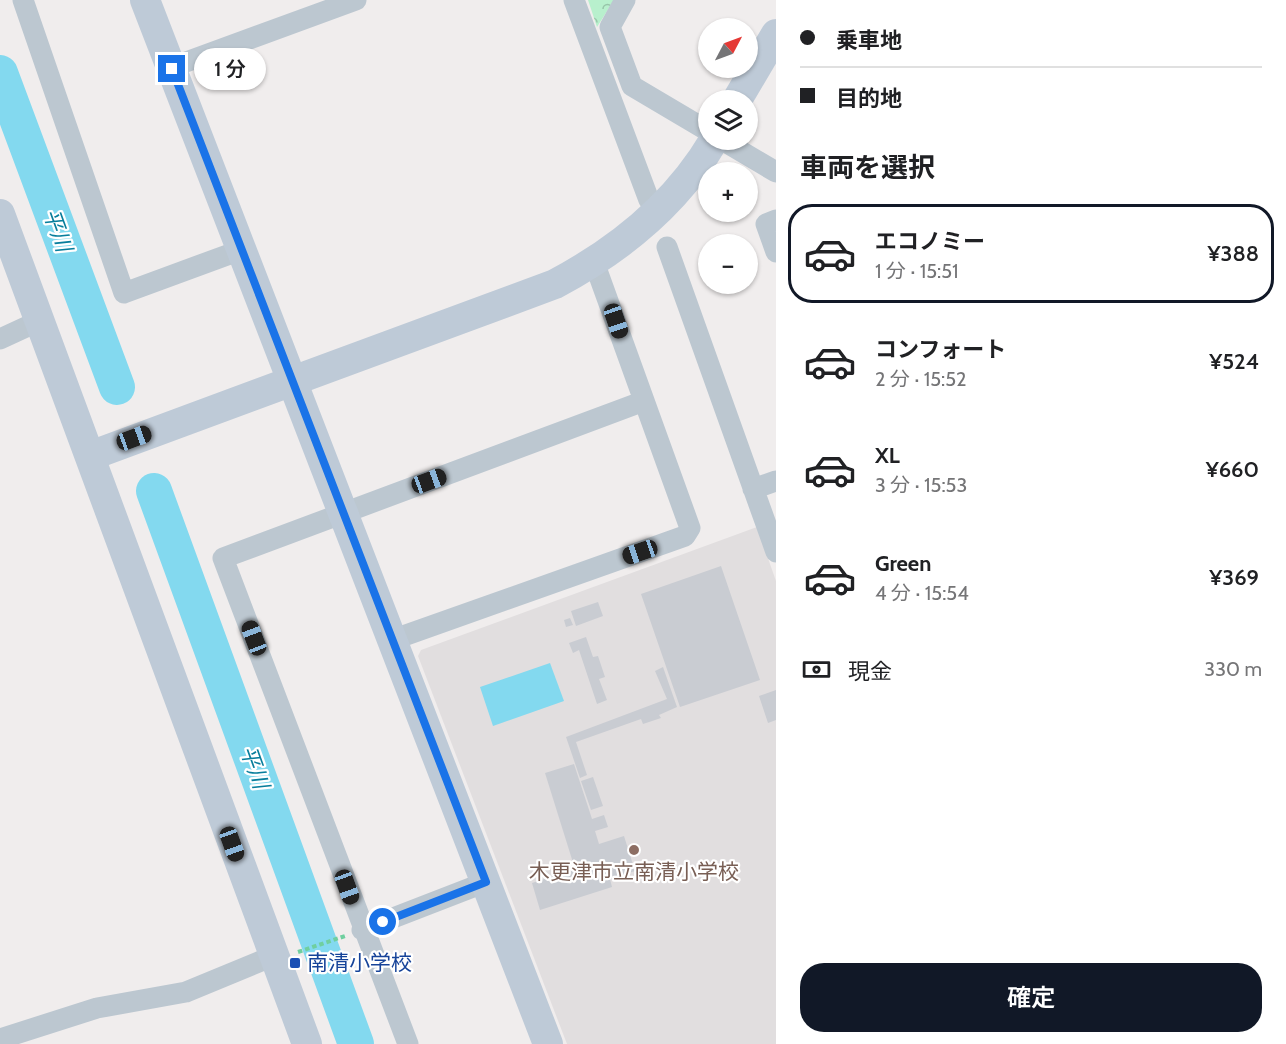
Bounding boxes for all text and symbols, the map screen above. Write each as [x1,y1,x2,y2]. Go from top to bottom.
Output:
north arrow [698,18,758,78]
map controls [698,18,758,294]
text: 乗車地 [836,27,902,54]
callout: 1 分 [193,48,265,90]
route end [158,55,185,82]
text: 1 分 [214,57,246,81]
text: 目的地 [836,85,902,112]
button: layers [698,90,758,150]
text: 車両を選択 [800,151,935,184]
button: + [698,162,758,222]
water label: 平川 [37,205,78,257]
icon: car [803,227,857,281]
text: エコノミー [875,228,985,255]
button: − [698,234,758,294]
text: ¥388 [1208,240,1259,267]
text: 1 分 · 15:51 [875,259,959,283]
car [602,301,630,341]
icon: car [803,335,857,389]
text: コンフォート [875,336,1006,363]
text: ¥524 [1209,348,1259,375]
text: 2 分 · 15:52 [875,367,967,391]
car [114,423,154,453]
text: XL [875,442,900,469]
icon: car [803,443,857,497]
text: ¥660 [1206,456,1259,483]
car [409,466,449,496]
text: 3 分 · 15:53 [875,473,967,497]
car [620,538,660,566]
text: Green [875,550,931,577]
icon: car [803,551,857,605]
text: ¥369 [1209,564,1259,591]
text: 4 分 · 15:54 [875,581,969,605]
car [239,618,269,658]
icon: cash [800,653,833,686]
text: 330 m [1204,657,1262,681]
text: 現金 [848,658,892,685]
water label: 平川 [234,742,275,794]
car [217,824,247,864]
marker: 木更津市立南清小学校 [627,843,641,857]
place label: 木更津市立南清小学校 [529,859,739,884]
car [332,867,362,907]
route start [369,908,396,935]
place label: 南清小学校 [307,950,412,975]
marker: 南清小学校 [288,956,302,970]
button: 確定 [800,963,1262,1032]

